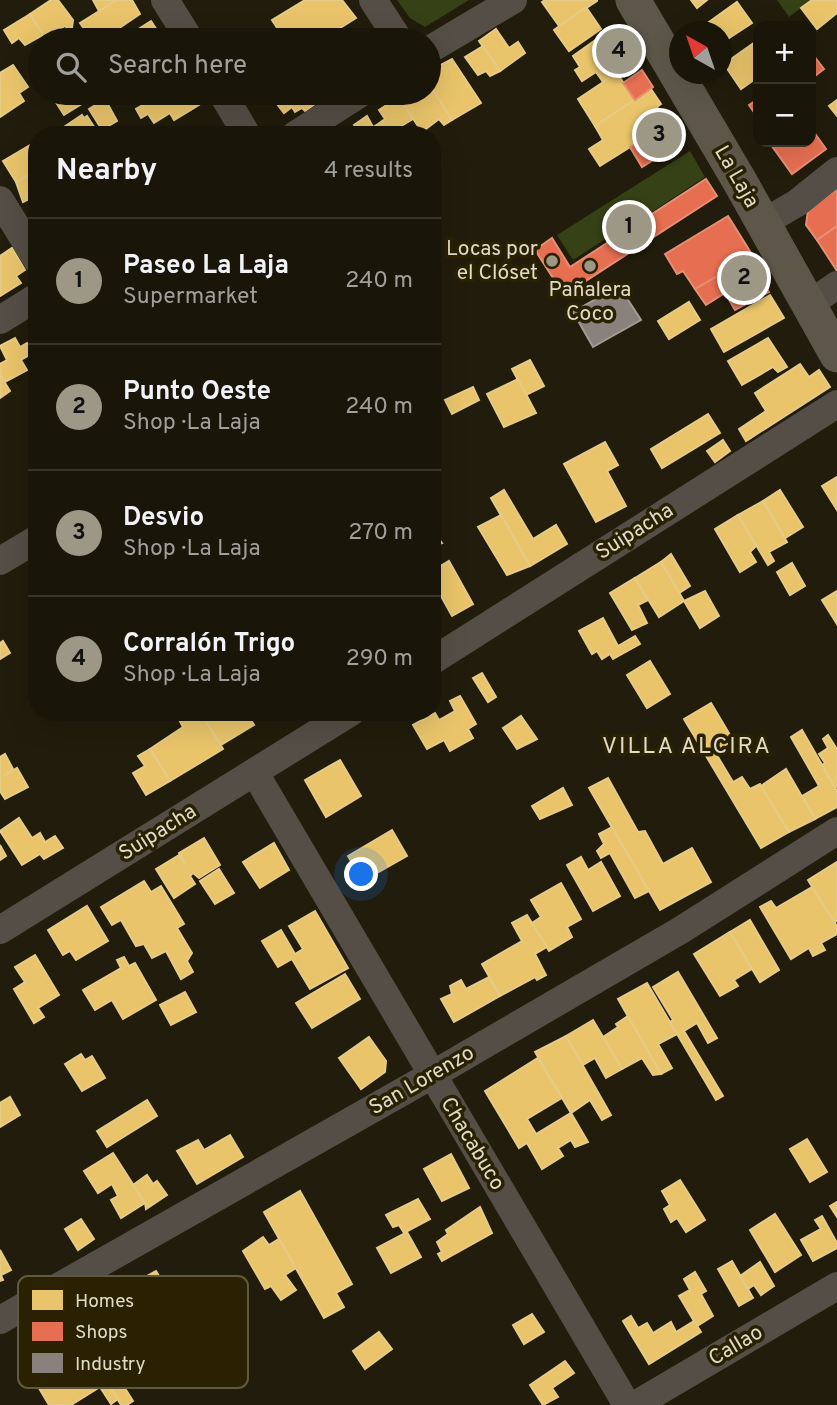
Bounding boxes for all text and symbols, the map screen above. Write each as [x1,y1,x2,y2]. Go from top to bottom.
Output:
north arrow [669,21,732,84]
map controls [753,21,816,147]
button: + [753,21,816,84]
pin: 4 [596,25,642,77]
search box [28,28,441,105]
icon: search [52,48,90,86]
text: Search here [108,50,247,83]
button: − [753,84,816,147]
pin: 3 [636,109,682,161]
street label: La Laja [707,141,765,213]
text: Nearby [56,153,157,190]
text: 4 results [324,157,413,186]
pin: 1 [606,201,652,253]
place label: Locas por el Clóset [446,236,538,287]
text: Paseo La Laja [123,250,289,283]
pin: 2 [721,252,767,304]
marker: Locas por el Clóset [544,253,560,269]
marker: Pañalera Coco [582,258,598,274]
text: 1 [74,267,84,296]
text: 240 m [345,267,413,296]
place label: Pañalera Coco [549,277,631,328]
text: Supermarket [123,283,258,312]
text: Punto Oeste [123,376,271,409]
text: 2 [72,393,86,422]
text: 240 m [345,393,413,422]
text: Shop · La Laja [123,409,261,438]
street label: Suipacha [591,498,679,566]
text: Desvio [123,502,204,535]
text: 3 [72,519,86,548]
text: 270 m [348,519,413,548]
text: Shop · La Laja [123,535,261,564]
text: Corralón Trigo [123,628,295,661]
text: 4 [72,645,86,674]
text: 290 m [346,645,413,674]
text: Shop · La Laja [123,661,261,690]
district label: VILLA ALCIRA [602,733,772,762]
street label: Suipacha [114,799,202,867]
your location [344,857,378,891]
street label: San Lorenzo [365,1040,479,1122]
street label: Chacabuco [434,1092,510,1196]
legend [18,1276,248,1388]
text: Homes [75,1290,134,1314]
street label: Callao [704,1319,768,1373]
text: Shops [75,1321,127,1345]
text: Industry [75,1353,145,1377]

